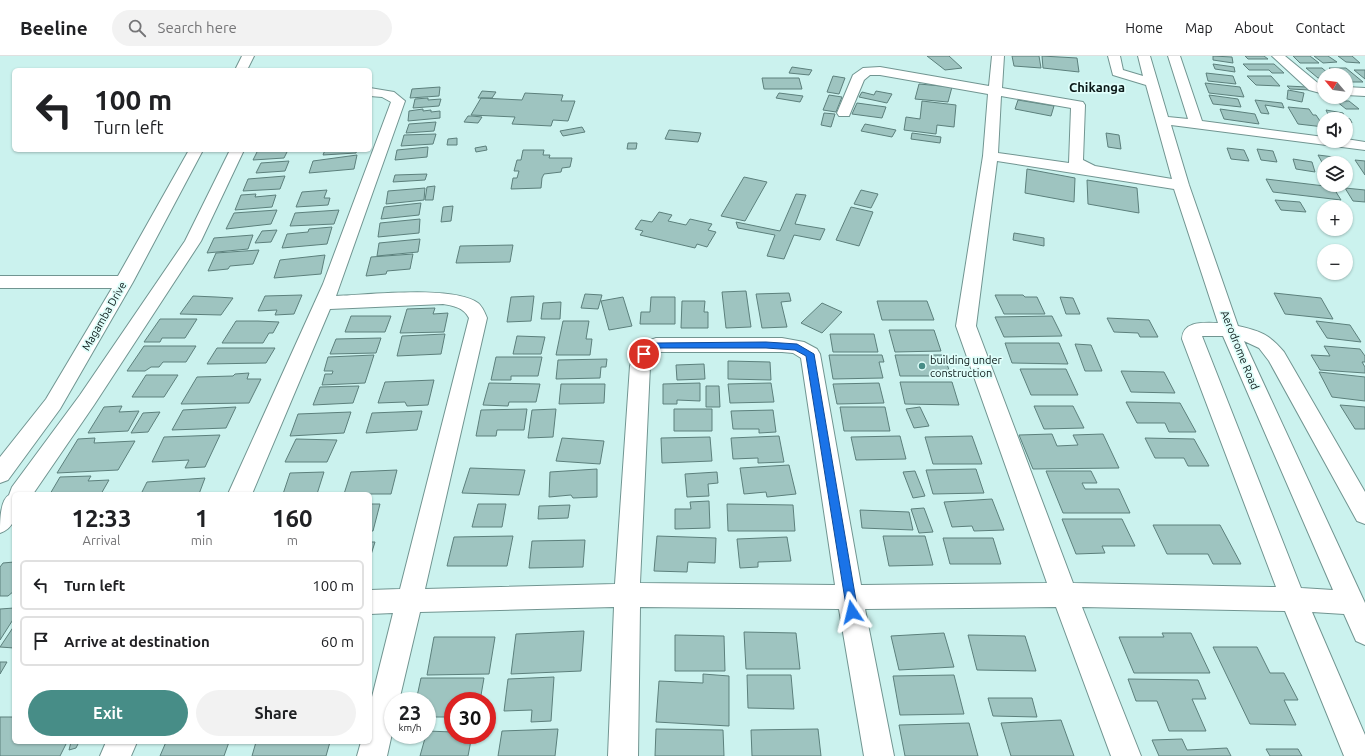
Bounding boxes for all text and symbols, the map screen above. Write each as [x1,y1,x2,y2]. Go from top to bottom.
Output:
search box [112,10,392,46]
text: Beeline [20,17,88,39]
icon: search [126,17,148,39]
text: Search here [158,19,237,36]
text: Home [1125,20,1163,36]
text: Map [1185,20,1213,36]
text: About [1235,20,1274,36]
text: Contact [1296,20,1345,36]
north arrow [1317,68,1353,104]
map controls [1317,68,1353,280]
district label: Chikanga [1069,80,1125,94]
icon: left [28,84,80,136]
text: 100 m [94,84,172,115]
button: sound [1317,112,1353,148]
text: Turn left [94,117,164,137]
button: layers [1317,156,1353,192]
button: + [1317,200,1353,236]
button: − [1317,244,1353,280]
street label: Magamba Drive [79,280,129,352]
street label: Aerodrome Road [1219,309,1261,391]
pin [627,337,661,371]
icon: arrive [633,343,655,365]
place label: building under construction [930,354,1003,379]
marker: building under construction [917,361,927,371]
text: 12:33 [71,505,131,532]
text: 1 [195,505,208,532]
text: 160 [272,505,313,532]
text: Arrival [82,533,120,547]
text: min [191,533,213,547]
text: m [287,533,298,547]
icon: left [30,574,52,596]
text: Turn left [64,577,125,594]
text: 100 m [312,577,354,594]
position arrow [831,591,873,633]
icon: arrive [30,630,52,652]
text: Arrive at destination [64,633,210,650]
text: 60 m [321,633,354,650]
button: Exit [28,690,188,736]
button: Share [196,690,356,736]
speed limit sign: 30 [444,692,496,744]
text: 23 [399,701,421,724]
text: km/h [398,722,422,733]

